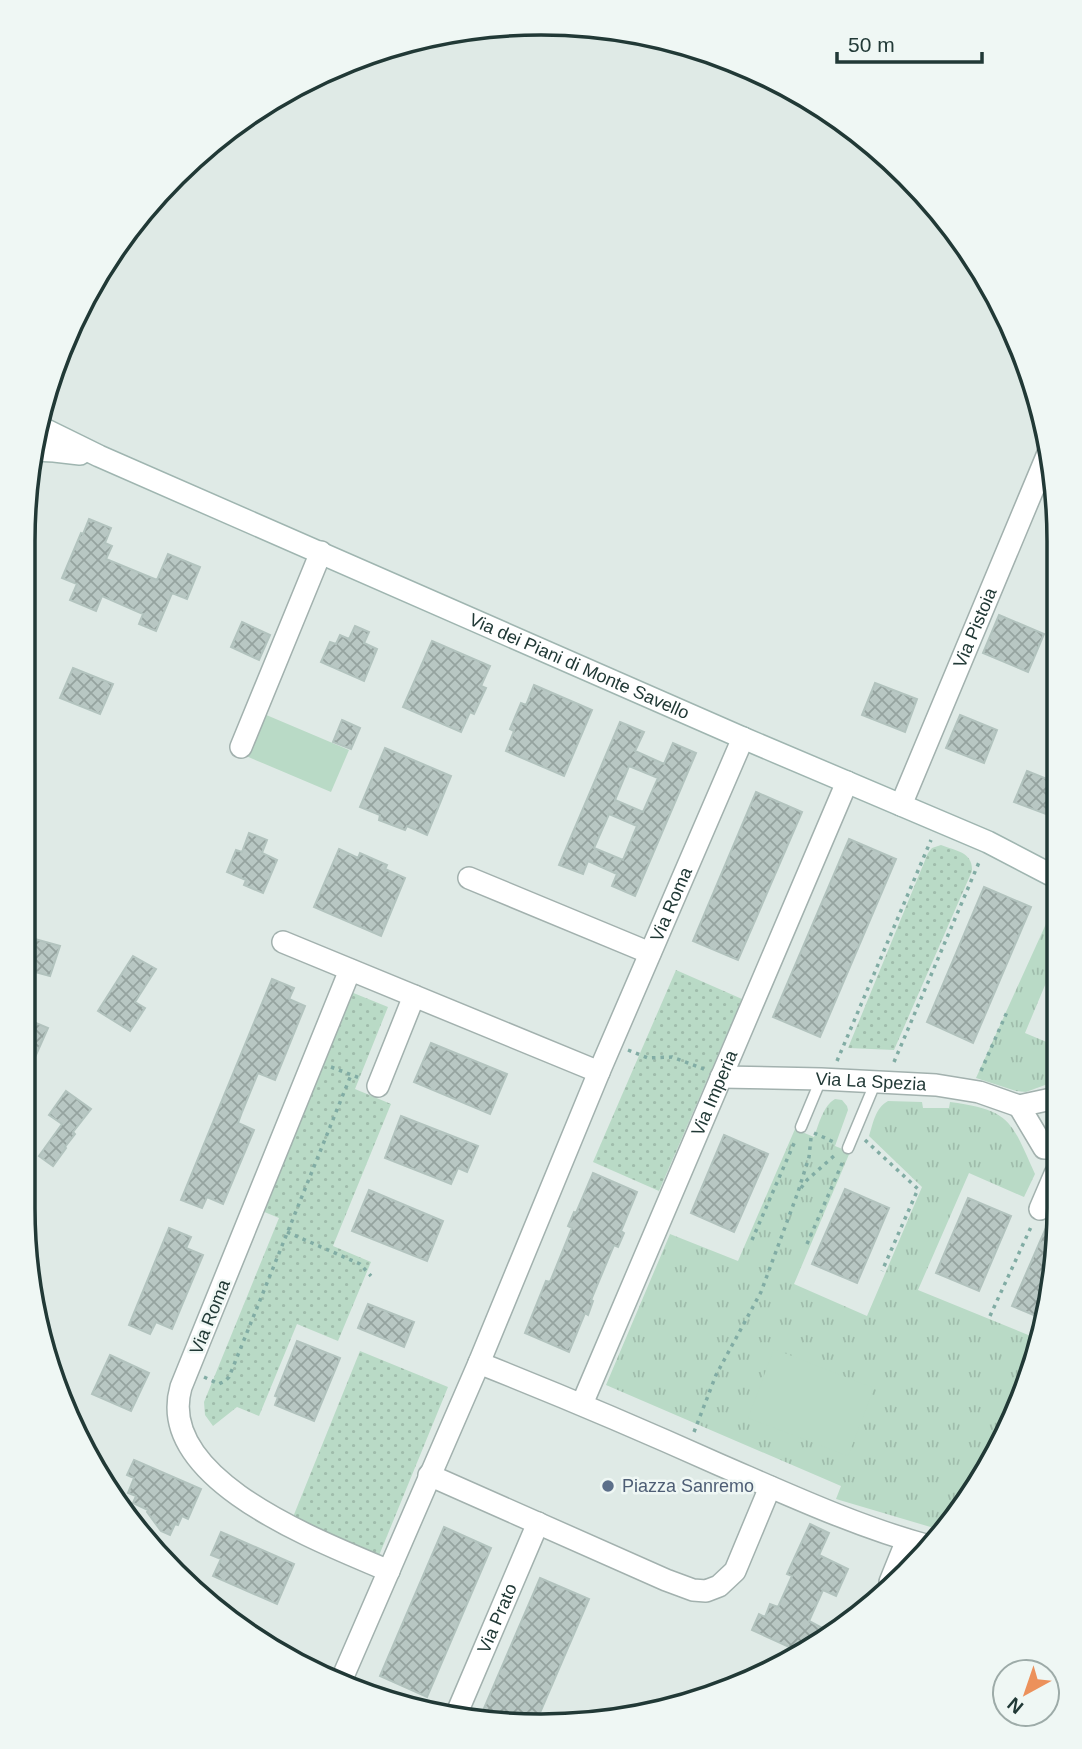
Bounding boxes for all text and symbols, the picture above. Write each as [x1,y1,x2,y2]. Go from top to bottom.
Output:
scale bar [837,21,982,65]
text: 50 m [848,33,895,56]
street label: Via Pistoia [949,584,1001,671]
street label: Via dei Piani di Monte Savello [466,609,692,723]
street label: Via Roma [647,863,696,944]
street label: Via Imperia [687,1046,742,1139]
street label: Via La Spezia [815,1069,928,1095]
street label: Via Roma [186,1276,234,1357]
place label: Piazza Sanremo [622,1476,754,1496]
marker: Piazza Sanremo [600,1478,616,1494]
street label: Via Prato [474,1581,521,1656]
north arrow [991,1658,1061,1728]
text: N [1003,1693,1027,1718]

